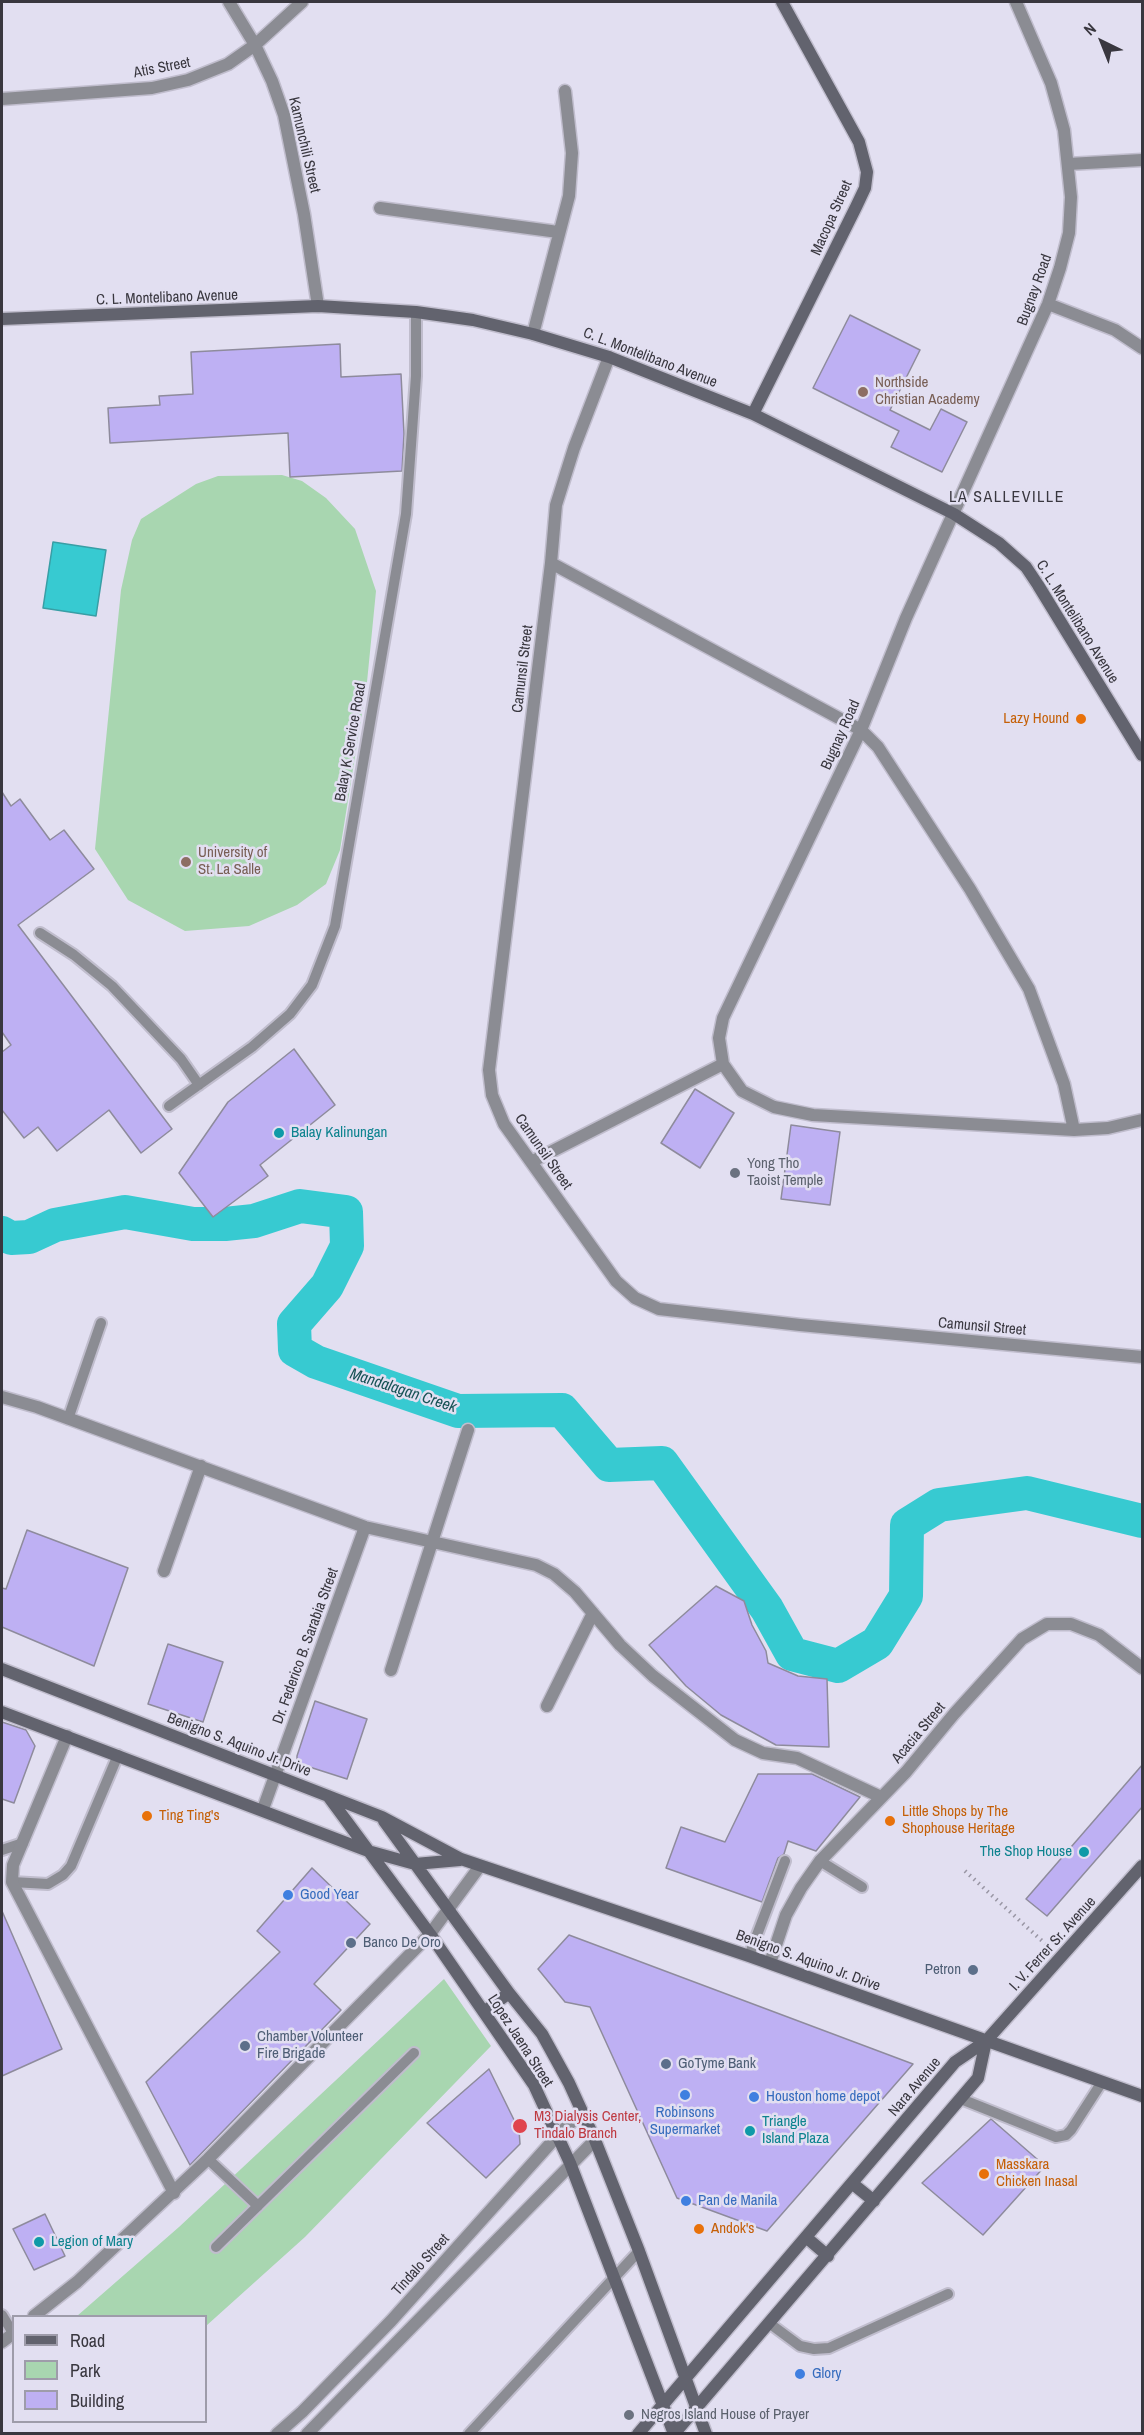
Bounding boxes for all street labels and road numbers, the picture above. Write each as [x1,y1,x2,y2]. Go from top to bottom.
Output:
street label: Atis Street [132,54,192,82]
street label: Kamunchili Street [284,95,324,195]
street label: Macopa Street [808,178,856,258]
street label: Bugnay Road [1014,252,1056,328]
street label: C. L. Montelibano Avenue [96,287,238,309]
street label: C. L. Montelibano Avenue [580,324,720,392]
street label: C. L. Montelibano Avenue [1032,557,1122,687]
street label: Camunsil Street [509,624,537,714]
street label: Balay K Service Road [332,681,370,803]
street label: Bugnay Road [818,697,864,773]
street label: Camunsil Street [510,1111,576,1193]
street label: Camunsil Street [937,1314,1027,1340]
street label: Dr. Federico B. Sarabia Street [269,1565,343,1727]
street label: Acacia Street [888,1699,950,1767]
street label: Benigno S. Aquino Jr. Drive [165,1709,313,1781]
street label: I. V. Ferrer Sr. Avenue [1006,1893,1100,1995]
street label: Benigno S. Aquino Jr. Drive [733,1926,883,1996]
street label: Lopez Jaena Street [483,1991,557,2091]
street label: Nara Avenue [885,2054,945,2120]
street label: Tindalo Street [389,2230,453,2300]

